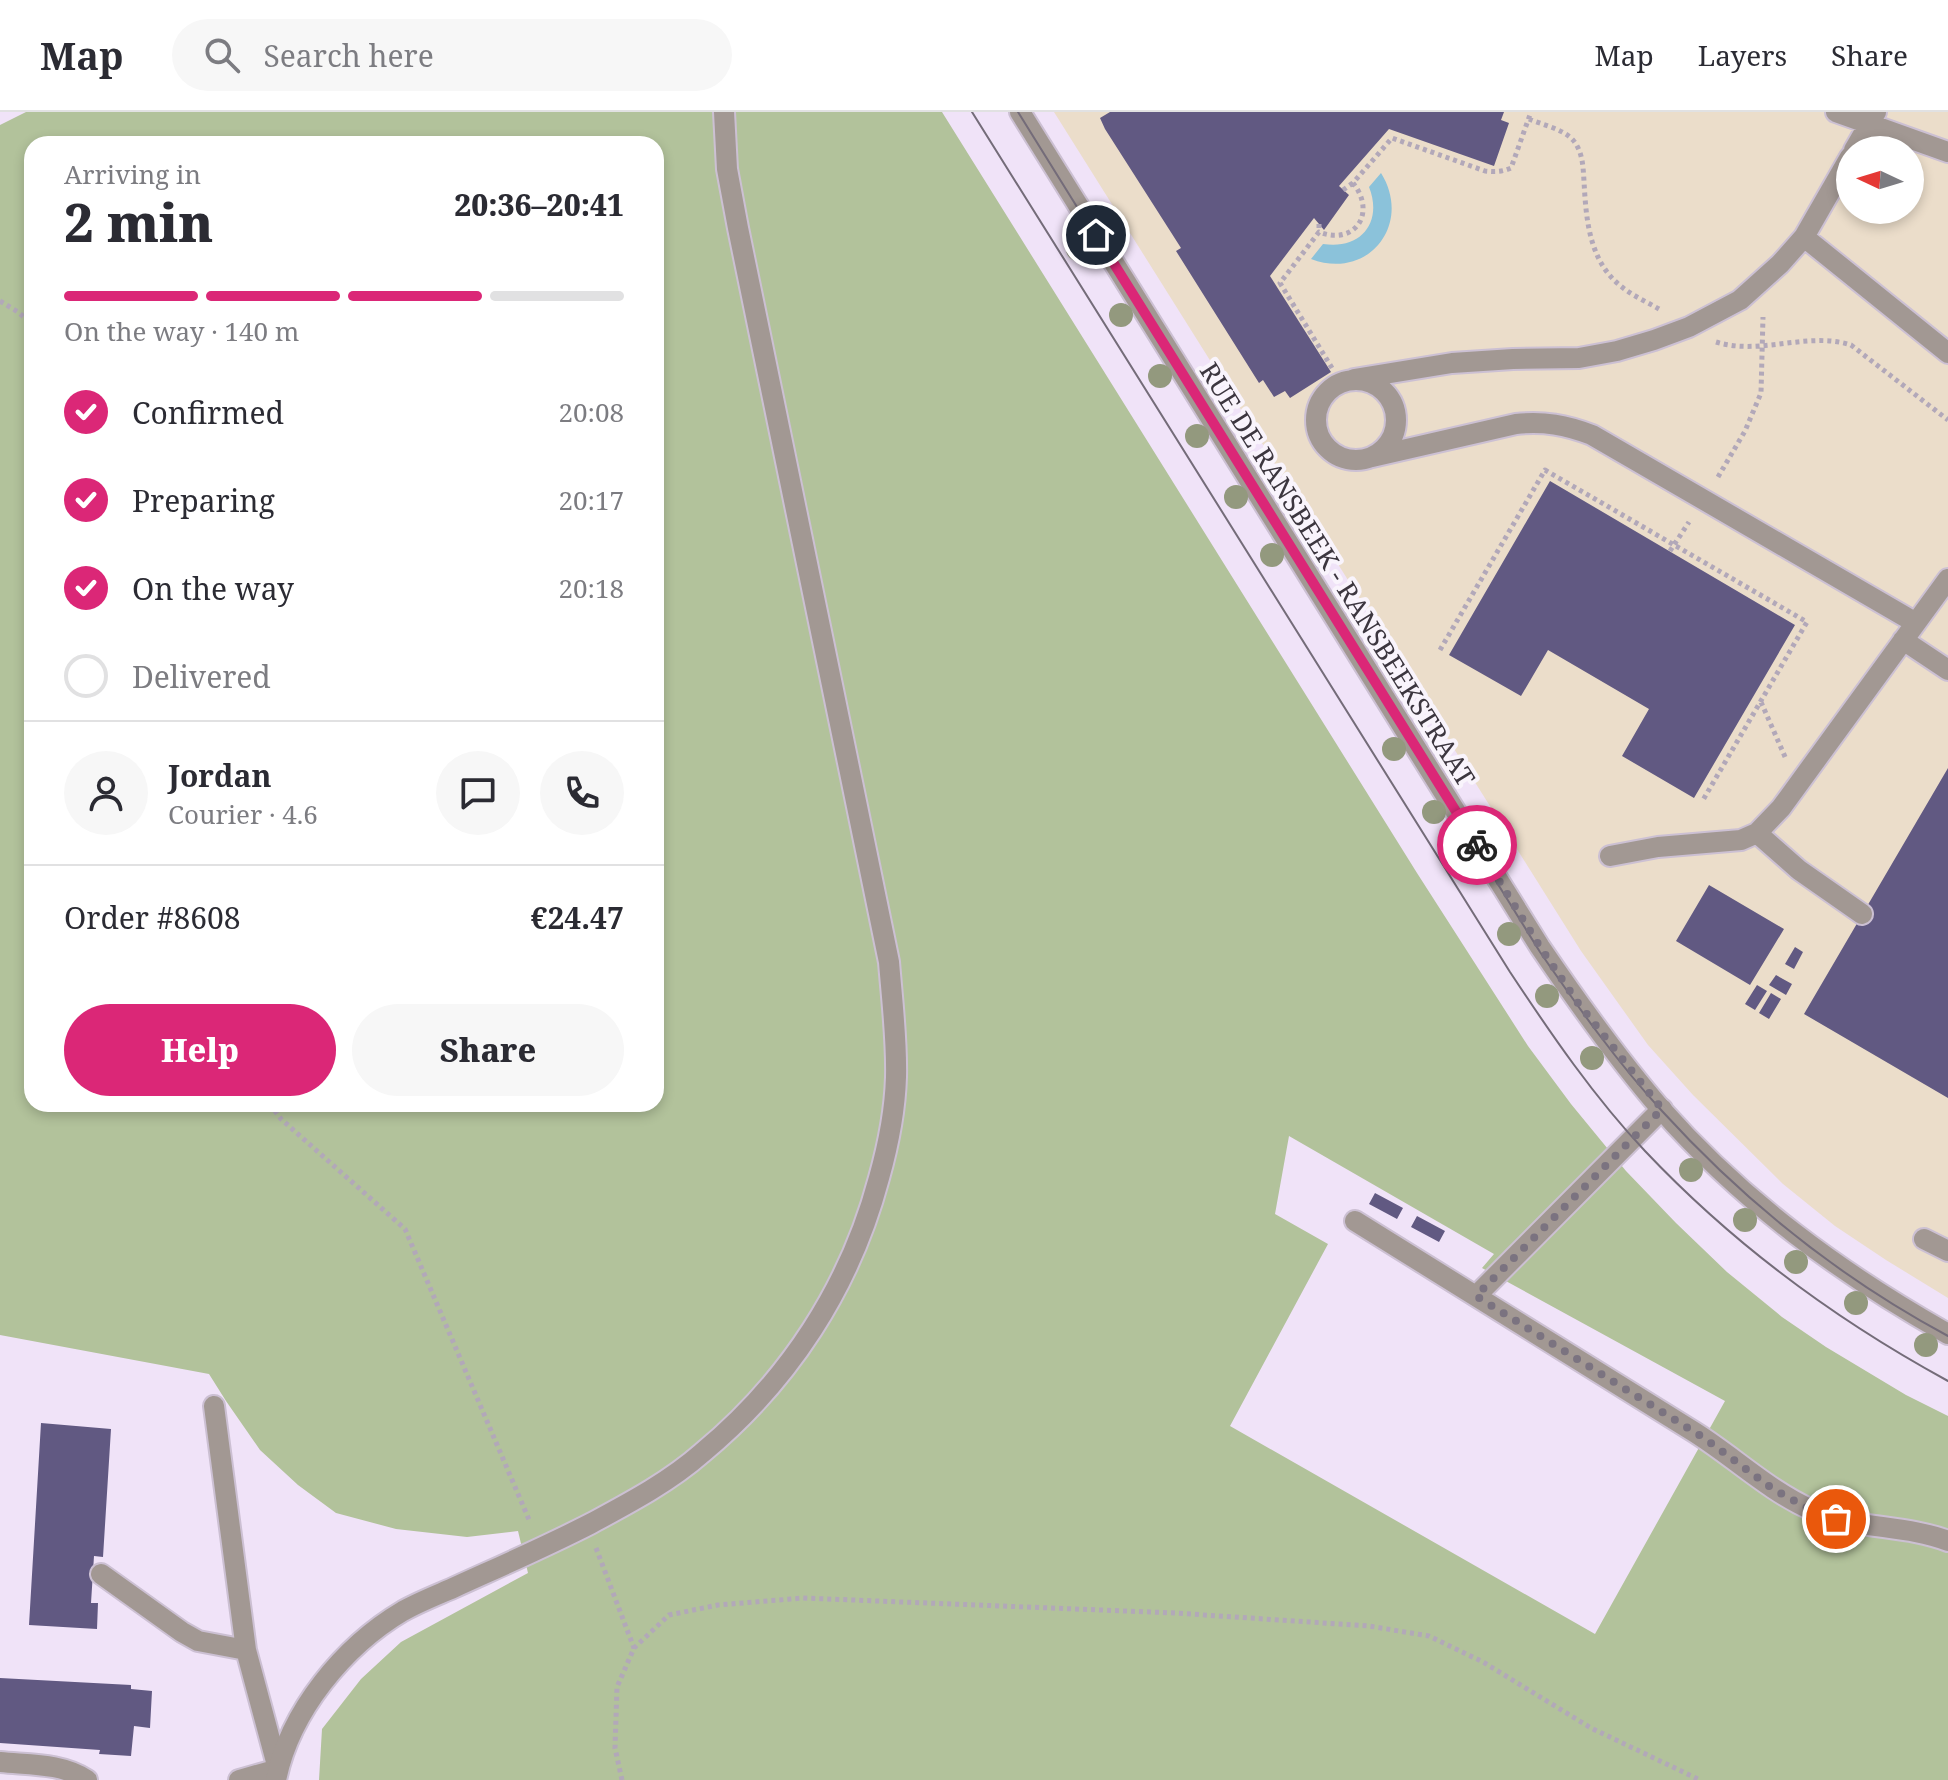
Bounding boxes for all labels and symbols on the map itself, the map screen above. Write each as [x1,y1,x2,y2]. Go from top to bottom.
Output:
north arrow [1836,136,1924,224]
pin [1062,201,1130,269]
street label: RUE DE RANSBEEK - RANSBEEKSTRAAT [1192,355,1484,793]
courier [1437,805,1517,885]
pin [1802,1485,1870,1553]

